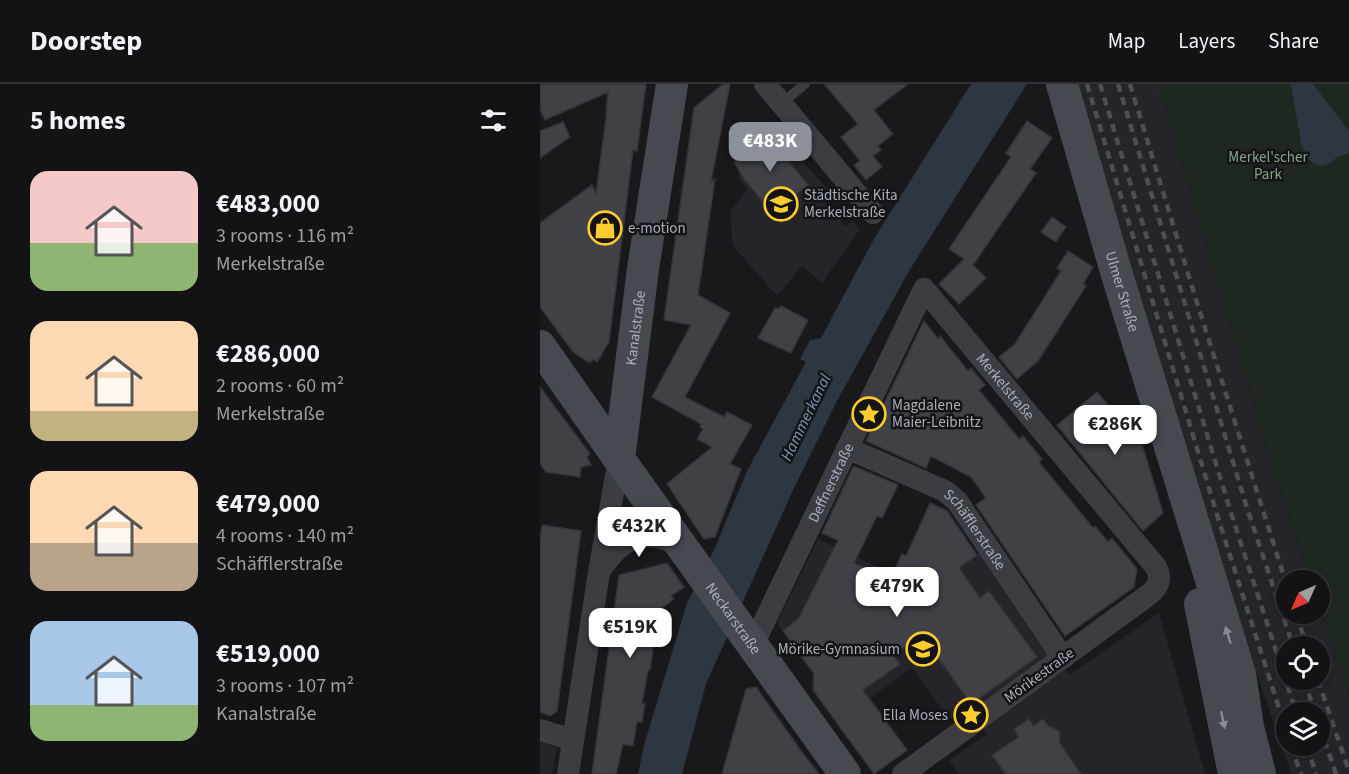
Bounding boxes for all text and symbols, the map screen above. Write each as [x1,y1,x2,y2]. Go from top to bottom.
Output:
text: Doorstep [30,21,142,61]
text: Map [1108,26,1145,56]
text: Layers [1178,26,1235,56]
text: Share [1268,26,1319,56]
text: 5 homes [30,102,125,139]
icon: filters [477,104,510,137]
pin: €483K [728,122,812,173]
text: €483K [743,127,797,155]
park label: Merkel'scher Park [1228,147,1308,185]
text: €483,000 [216,185,320,222]
place label: Städtische Kita Merkelstraße [804,185,897,223]
school or university icon: Städtische Kita Merkelstraße [763,186,799,222]
icon: home [78,195,150,267]
shop icon: e-motion [587,210,623,246]
place label: e-motion [628,218,686,239]
text: 3 rooms · 116 m² [216,222,354,250]
street label: Ulmer Straße [1100,249,1144,334]
text: Merkelstraße [216,250,325,278]
street label: Kanalstraße [621,289,651,367]
text: €286,000 [216,335,320,372]
icon: home [78,345,150,417]
street label: Merkelstraße [971,349,1039,425]
water label: Hammerkanal [775,370,836,465]
text: 2 rooms · 60 m² [216,372,344,400]
place label: Magdalene Maier-Leibnitz [892,395,981,433]
place icon: Magdalene Maier-Leibnitz [851,396,887,432]
text: Merkelstraße [216,400,325,428]
pin: €286K [1073,405,1157,456]
text: €286K [1088,410,1142,438]
street label: Deffnerstraße [803,440,859,526]
street label: Schäfflerstraße [939,484,1011,574]
text: €479,000 [216,485,320,522]
icon: home [78,495,150,567]
pin: €432K [597,507,681,558]
text: €432K [612,512,666,540]
text: 4 rooms · 140 m² [216,522,354,550]
text: Schäfflerstraße [216,550,343,578]
pin: €479K [855,567,939,618]
north arrow [1276,570,1330,624]
map controls [1276,570,1330,756]
text: €479K [870,572,924,600]
street label: Neckarstraße [700,579,766,659]
pin: €519K [588,608,672,659]
text: €519K [603,613,657,641]
one-way arrow [1223,626,1232,644]
school or university icon: Mörike-Gymnasium [905,631,941,667]
text: €519,000 [216,635,320,672]
button: locate [1276,636,1330,690]
place label: Mörike-Gymnasium [778,639,900,660]
street label: Mörikestraße [1000,643,1079,708]
icon: home [78,645,150,717]
text: 3 rooms · 107 m² [216,672,354,700]
place icon: Ella Moses [953,697,989,733]
text: Kanalstraße [216,700,317,728]
button: layers [1276,702,1330,756]
place label: Ella Moses [883,705,948,726]
one-way arrow [1219,710,1228,729]

